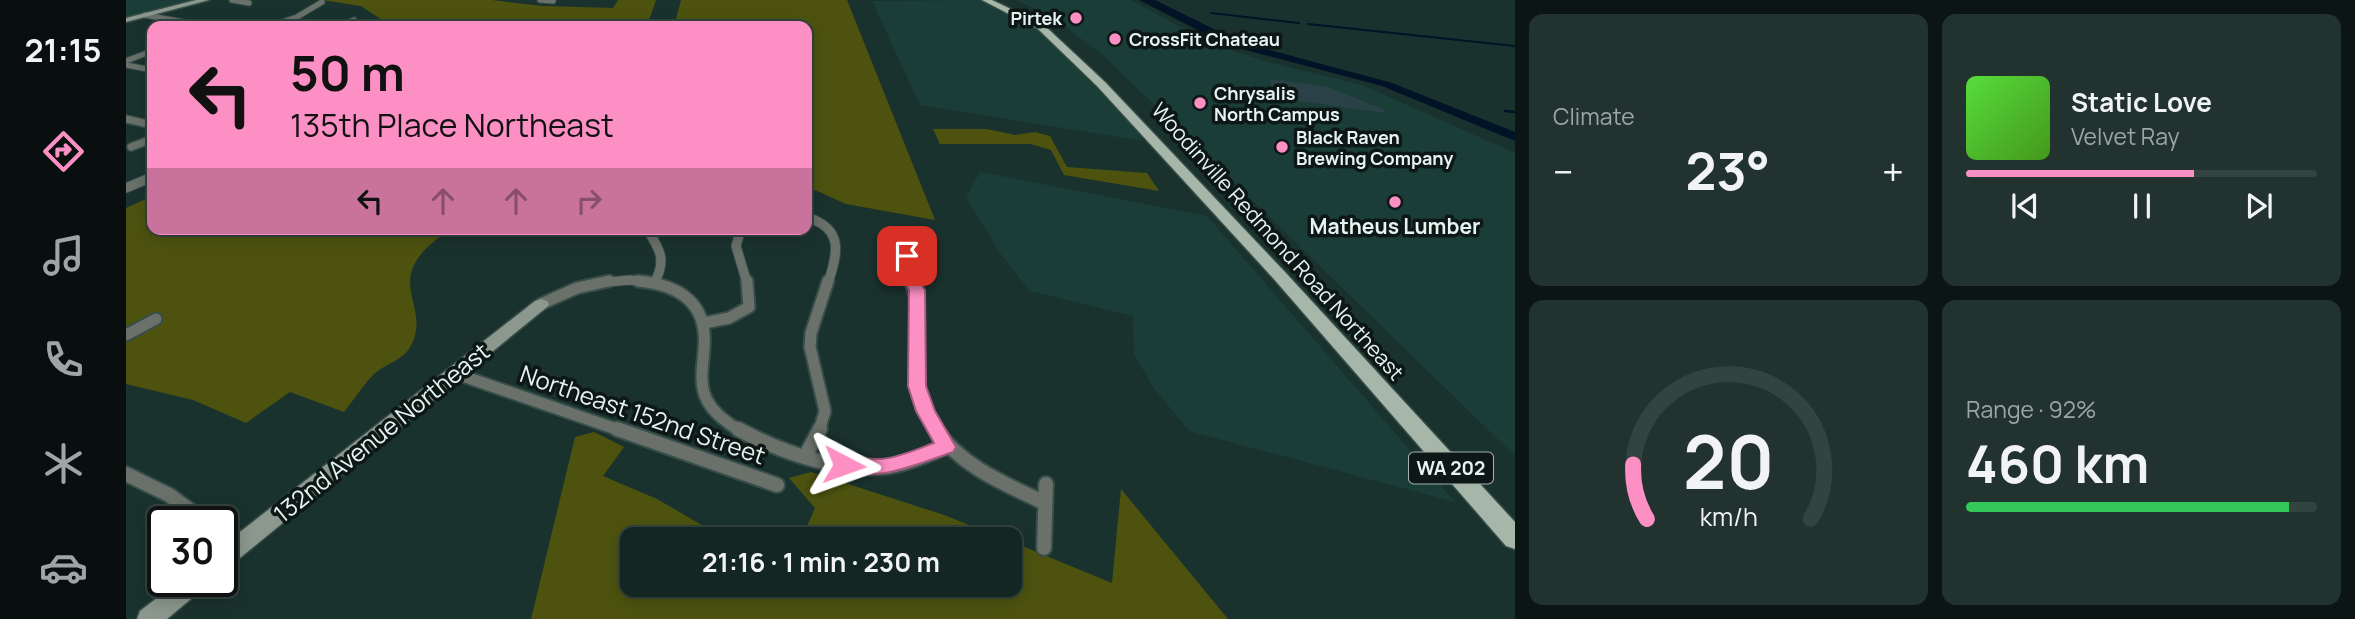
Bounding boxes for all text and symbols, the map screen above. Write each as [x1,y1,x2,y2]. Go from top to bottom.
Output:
place label: Pirtek [1010,6,1063,30]
marker: Pirtek [1068,10,1084,26]
place label: CrossFit Chateau [1129,27,1280,51]
text: 21:15 [25,28,101,72]
marker: CrossFit Chateau [1107,31,1123,47]
text: 50 m [290,39,405,106]
icon: left [175,49,266,140]
place label: Chrysalis North Campus [1214,81,1340,126]
text: Static Love [2071,84,2212,120]
marker: Chrysalis North Campus [1192,95,1208,111]
street label: Woodinville Redmond Road Northeast [1146,96,1410,386]
text: Climate [1553,100,1635,132]
text: 135th Place Northeast [290,103,614,147]
text: Velvet Ray [2071,120,2180,152]
place label: Black Raven Brewing Company [1296,125,1453,170]
icon: directions [39,127,88,176]
text: 23° [1686,135,1770,206]
marker: Black Raven Brewing Company [1274,139,1290,155]
text: − [1553,145,1574,197]
text: + [1882,145,1904,197]
icon: left [351,182,389,220]
icon: ahead [424,182,462,220]
icon: ahead [497,182,535,220]
icon: right [570,182,608,220]
icon: previous [2006,187,2044,225]
icon: pause [2123,187,2161,225]
icon: next [2240,187,2278,225]
marker: Matheus Lumber [1387,194,1403,210]
place label: Matheus Lumber [1310,212,1480,240]
pin [877,226,937,286]
icon: music [39,231,88,280]
icon: arrive [888,237,926,275]
icon: phone [39,335,88,384]
street label: 132nd Avenue Northeast [266,335,496,529]
street label: Northeast 152nd Street [516,357,770,471]
text: Range · 92% [1966,393,2097,425]
text: 20 [1683,411,1774,511]
position arrow [807,428,881,502]
text: 460 km [1966,428,2149,499]
icon: climate [39,439,88,488]
road number: WA 202 [1409,453,1493,484]
text: km/h [1699,498,1758,533]
speed limit sign: 30 [147,506,238,597]
icon: car [39,543,88,592]
text: 21:16 · 1 min · 230 m [702,544,940,580]

